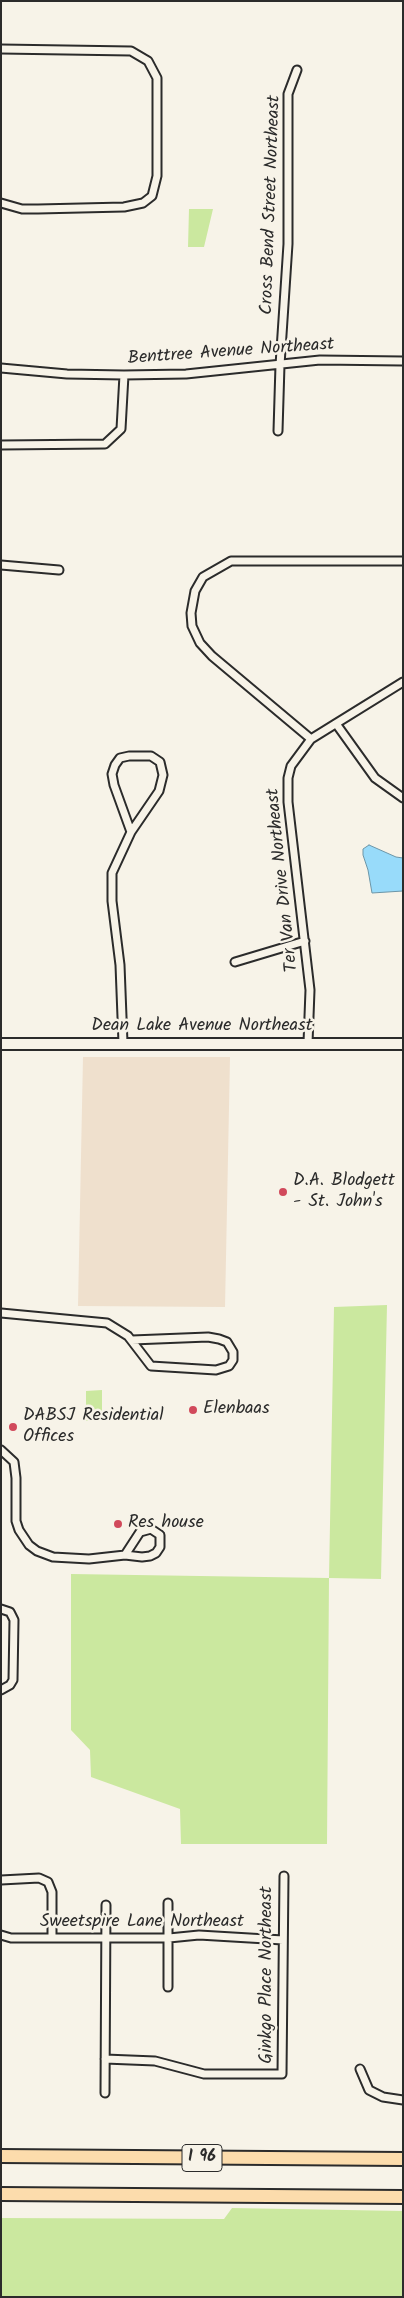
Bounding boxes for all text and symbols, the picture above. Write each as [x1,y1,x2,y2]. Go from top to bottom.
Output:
street label: Cross Bend Street Northeast [257,95,287,315]
street label: Benttree Avenue Northeast [127,335,335,371]
street label: Ter Van Drive Northeast [264,787,304,973]
street label: Dean Lake Avenue Northeast [91,1016,313,1038]
place label: D.A. Blodgett - St. John's [293,1171,395,1214]
marker: D.A. Blodgett - St. John's [277,1186,289,1198]
place label: Elenbaas [203,1399,270,1421]
marker: Elenbaas [187,1404,199,1416]
place label: DABSJ Residential Offices [23,1406,164,1448]
marker: DABSJ Residential Offices [7,1421,19,1433]
place label: Res house [128,1513,204,1535]
marker: Res house [112,1518,124,1530]
street label: Ginkgo Place Northeast [257,1886,279,2064]
street label: Sweetspire Lane Northeast [40,1912,244,1934]
road number: I 96 [182,2144,222,2172]

